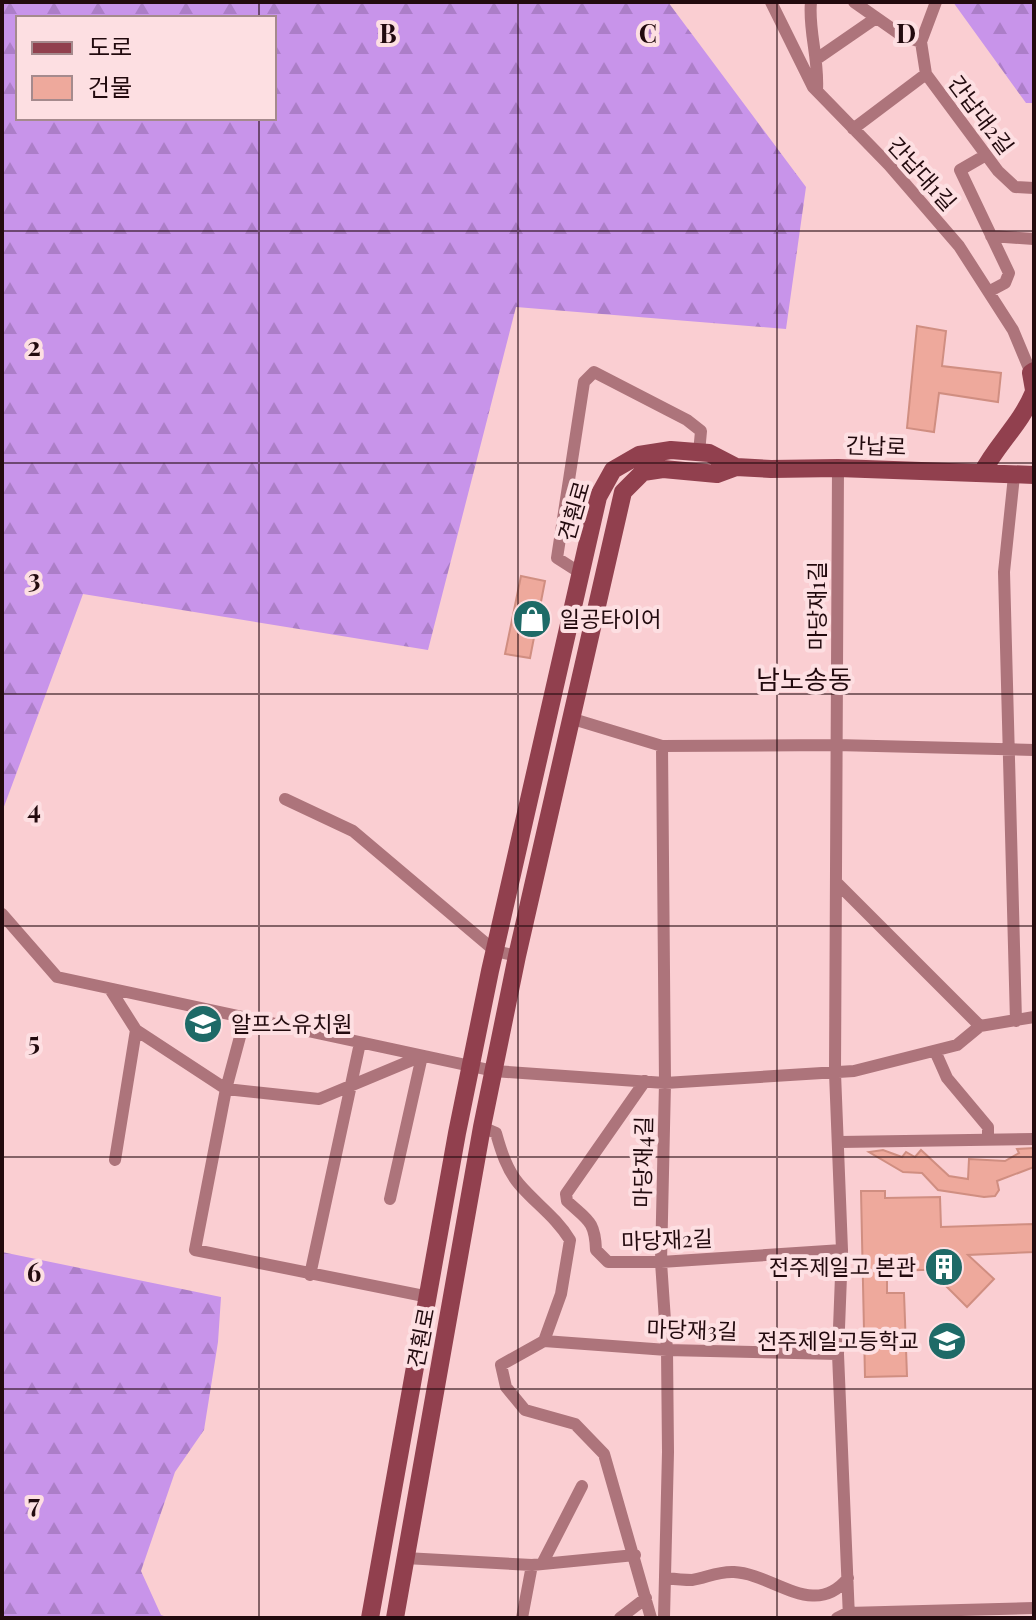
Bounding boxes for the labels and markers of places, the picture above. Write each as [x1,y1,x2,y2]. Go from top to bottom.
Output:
shop icon: 일공타이어 [511,598,553,640]
place label: 일공타이어 [560,603,661,633]
school or university icon: 알프스유치원 [182,1003,224,1045]
place label: 알프스유치원 [231,1008,352,1038]
building icon: 전주제일고 본관 [923,1246,965,1288]
place label: 전주제일고 본관 [769,1251,916,1281]
school or university icon: 전주제일고등학교 [926,1320,968,1362]
place label: 전주제일고등학교 [757,1325,919,1355]

